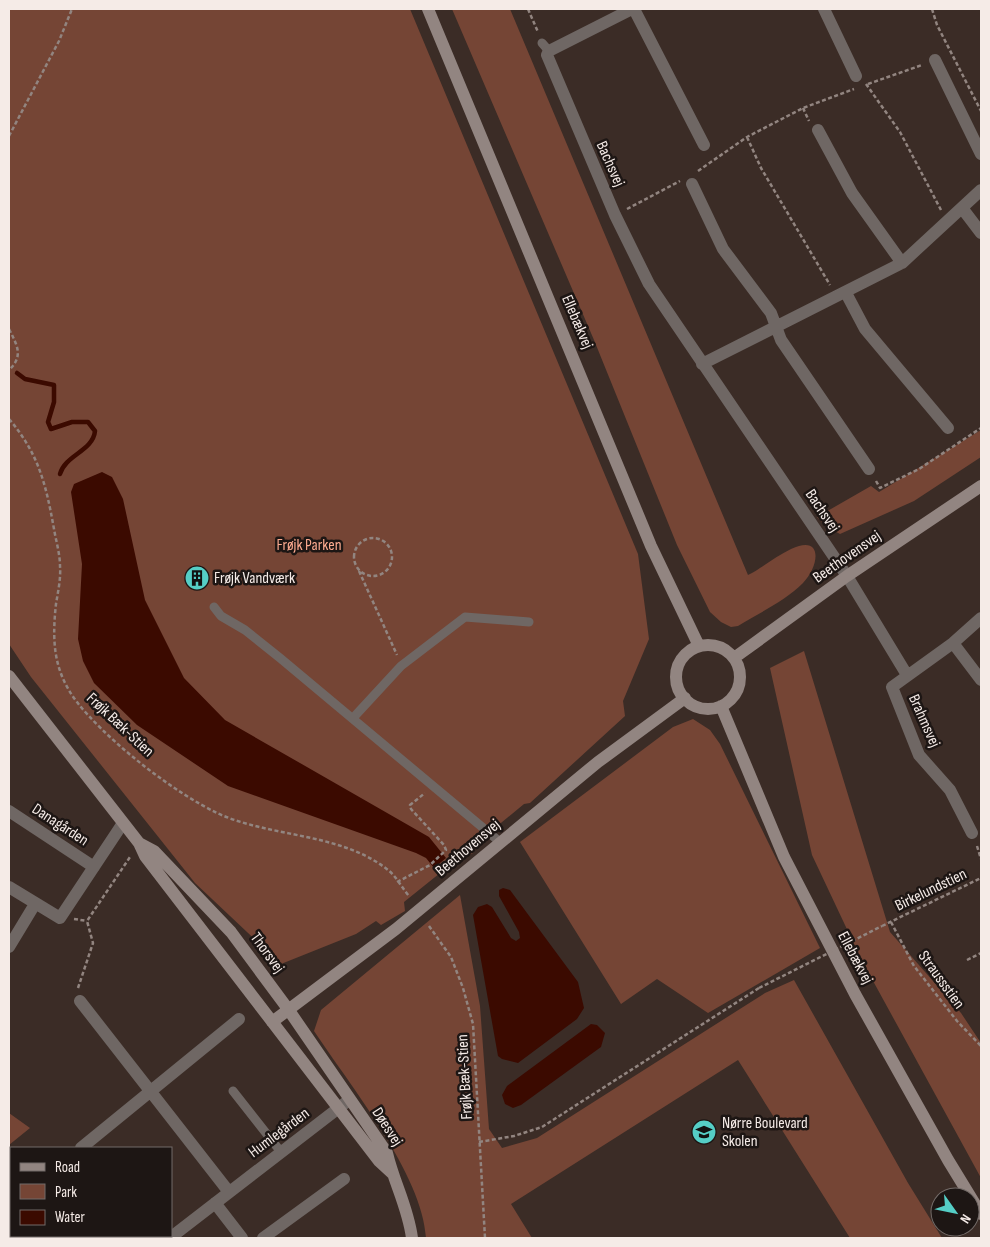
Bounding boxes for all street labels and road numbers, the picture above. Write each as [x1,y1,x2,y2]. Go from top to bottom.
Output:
street label: Bachsvej [592,138,628,190]
street label: Ellebækvej [557,292,597,352]
street label: Bachsvej [801,486,843,536]
street label: Beethovensvej [809,527,885,587]
street label: Frøjk Bæk-Stien [82,689,158,761]
street label: Brahmsvej [904,692,944,750]
street label: Danagården [28,800,92,850]
street label: Beethovensvej [432,815,504,881]
street label: Birkelundstien [892,865,970,915]
street label: Thorsvej [246,929,288,977]
street label: Ellebækvej [833,929,877,988]
street label: Straussstien [914,947,968,1013]
street label: Frøjk Bæk-Stien [453,1034,477,1120]
street label: Humlegården [245,1104,313,1162]
street label: Døesvej [368,1104,406,1150]

